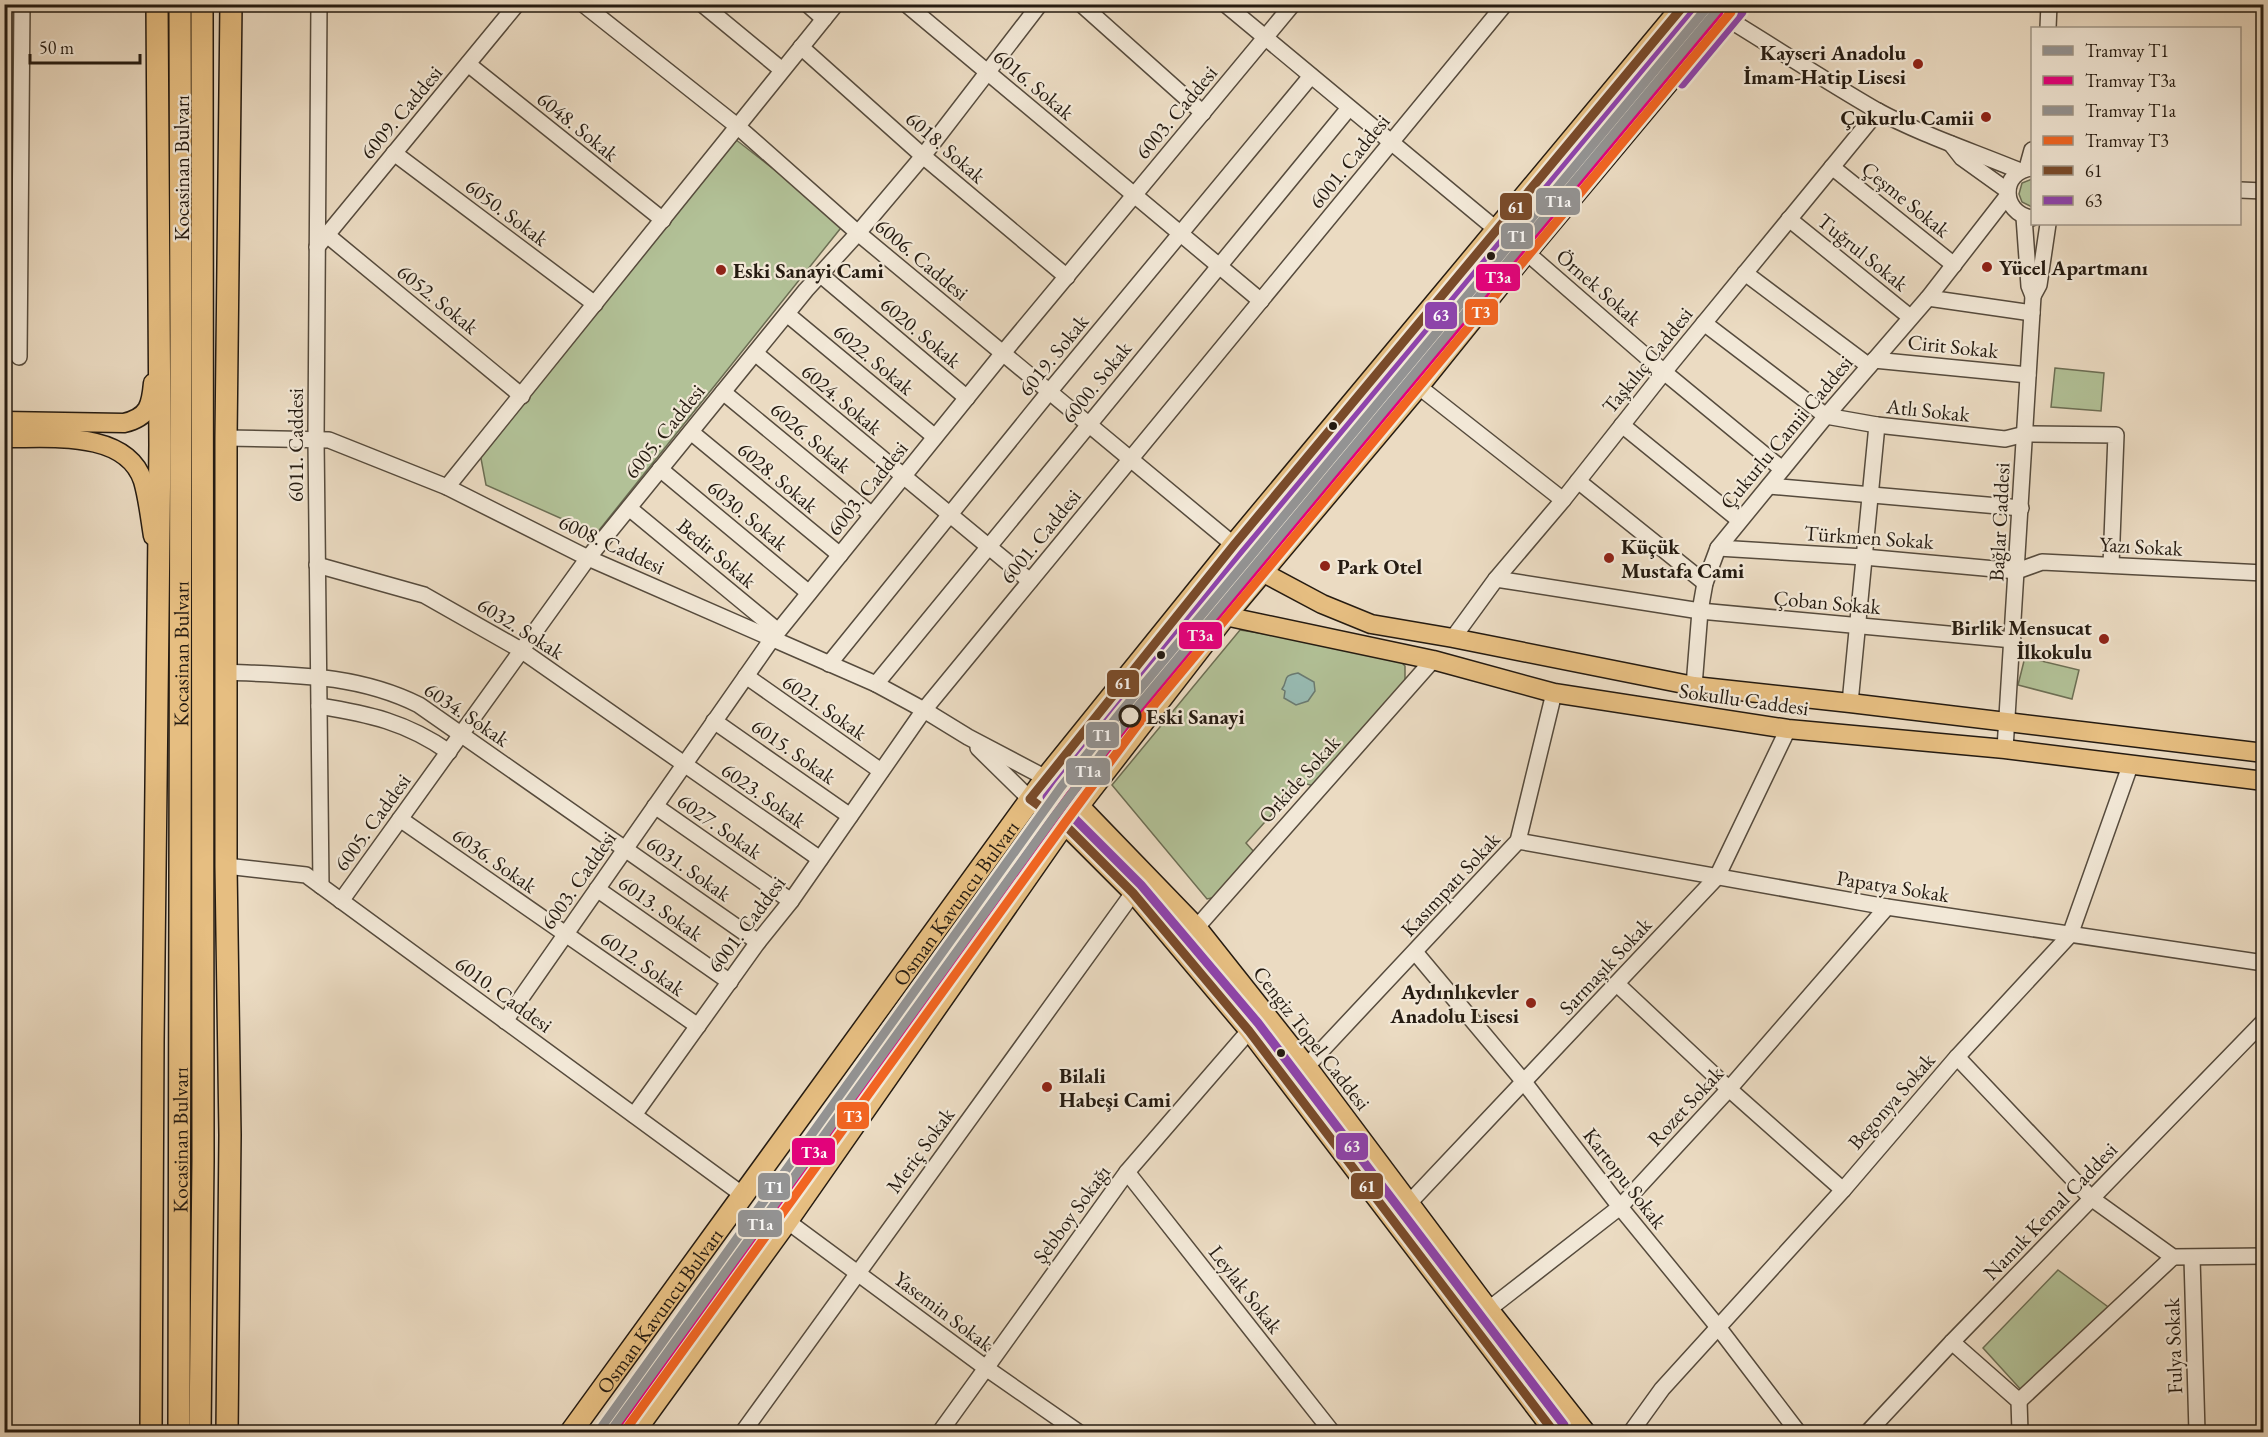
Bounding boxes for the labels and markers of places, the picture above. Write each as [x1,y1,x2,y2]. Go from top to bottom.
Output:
place label: Kayseri Anadolu İmam-Hatip Lisesi [1743,39,1906,90]
marker: Kayseri Anadolu İmam-Hatip Lisesi [1911,57,1925,71]
place label: Çukurlu Camii [1841,104,1974,131]
marker: Çukurlu Camii [1979,110,1993,124]
unlabelled marker [1485,250,1497,262]
place label: Yücel Apartmanı [1999,254,2148,281]
place label: Eski Sanayi Cami [733,257,884,284]
marker: Yücel Apartmanı [1980,260,1994,274]
marker: Eski Sanayi Cami [714,263,728,277]
unlabelled marker [1327,420,1339,432]
place label: Küçük Mustafa Cami [1621,533,1744,584]
marker: Küçük Mustafa Cami [1602,551,1616,565]
place label: Park Otel [1337,553,1422,580]
marker: Park Otel [1318,559,1332,573]
place label: Birlik Mensucat İlkokulu [1951,614,2092,665]
marker: Birlik Mensucat İlkokulu [2097,632,2111,646]
unlabelled marker [1155,649,1167,661]
place label: Eski Sanayi [1146,703,1245,730]
marker: Eski Sanayi [1119,705,1141,727]
place label: Aydınlıkevler Anadolu Lisesi [1389,978,1519,1029]
marker: Aydınlıkevler Anadolu Lisesi [1524,996,1538,1010]
unlabelled marker [1275,1047,1287,1059]
place label: Bilali Habeşi Cami [1059,1062,1171,1113]
marker: Bilali Habeşi Cami [1040,1080,1054,1094]

